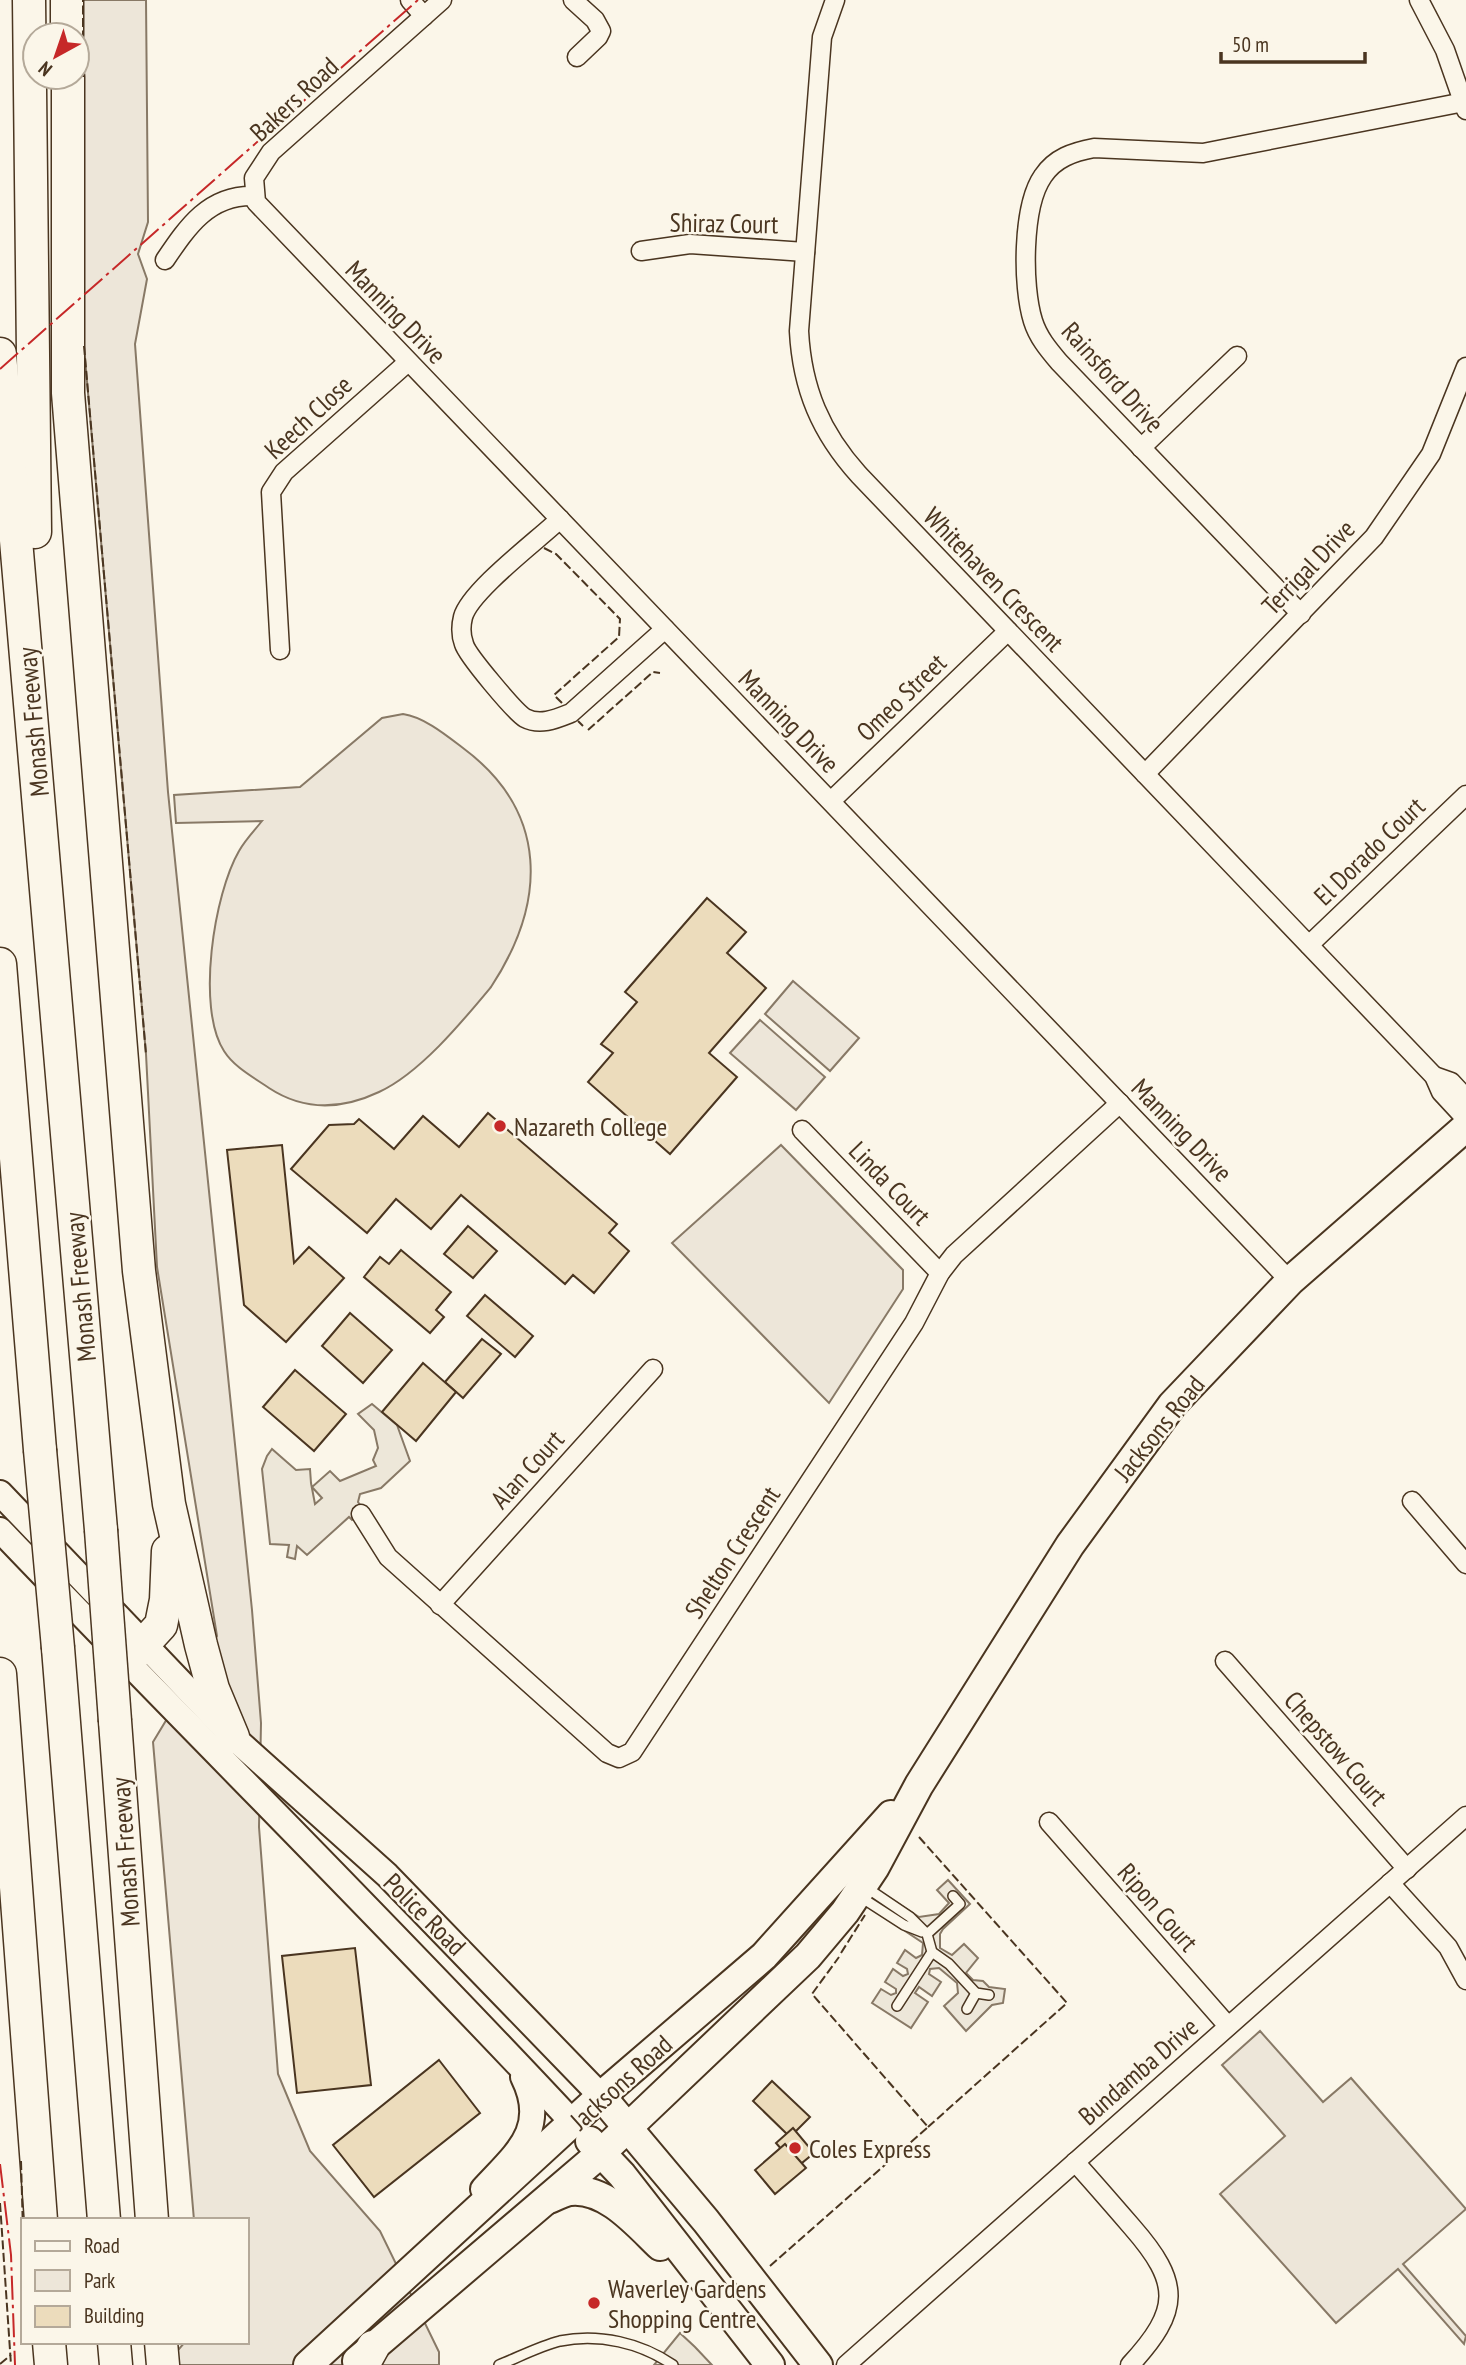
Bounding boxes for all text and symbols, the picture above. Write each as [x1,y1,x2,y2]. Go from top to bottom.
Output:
north arrow [21,21,91,91]
scale bar [1221,21,1364,65]
text: 50 m [1232,31,1269,58]
street label: Bakers Road [243,50,345,148]
text: N [33,57,57,82]
street label: Shiraz Court [669,206,779,240]
street label: Manning Drive [339,253,453,371]
street label: Rainsford Drive [1055,315,1171,439]
street label: Keech Close [257,368,359,466]
street label: Whitehaven Crescent [917,500,1071,658]
street label: Terrigal Drive [1254,512,1362,622]
street label: Monash Freeway [10,646,56,798]
street label: Omeo Street [849,646,953,748]
street label: Manning Drive [732,662,846,780]
street label: El Dorado Court [1307,790,1431,912]
street label: Manning Drive [1125,1071,1239,1189]
place label: Nazareth College [514,1110,667,1143]
marker: Nazareth College [492,1118,508,1134]
street label: Linda Court [842,1134,938,1232]
street label: Monash Freeway [57,1211,103,1363]
street label: Jacksons Road [1106,1369,1212,1488]
street label: Alan Court [483,1423,571,1515]
street label: Shelton Crescent [677,1480,787,1624]
street label: Chepstow Court [1277,1684,1395,1812]
street label: Monash Freeway [103,1776,147,1928]
street label: Ripon Court [1111,1856,1205,1958]
street label: Police Road [377,1866,473,1962]
street label: Bundamba Drive [1071,2010,1205,2132]
street label: Jacksons Road [562,2028,679,2137]
place label: Coles Express [809,2132,931,2165]
marker: Coles Express [787,2140,803,2156]
legend [21,2218,248,2344]
text: Road [84,2232,120,2259]
text: Park [84,2267,115,2294]
place label: Waverley Gardens Shopping Centre [608,2272,766,2335]
marker: Waverley Gardens Shopping Centre [586,2295,602,2311]
text: Building [84,2302,144,2329]

